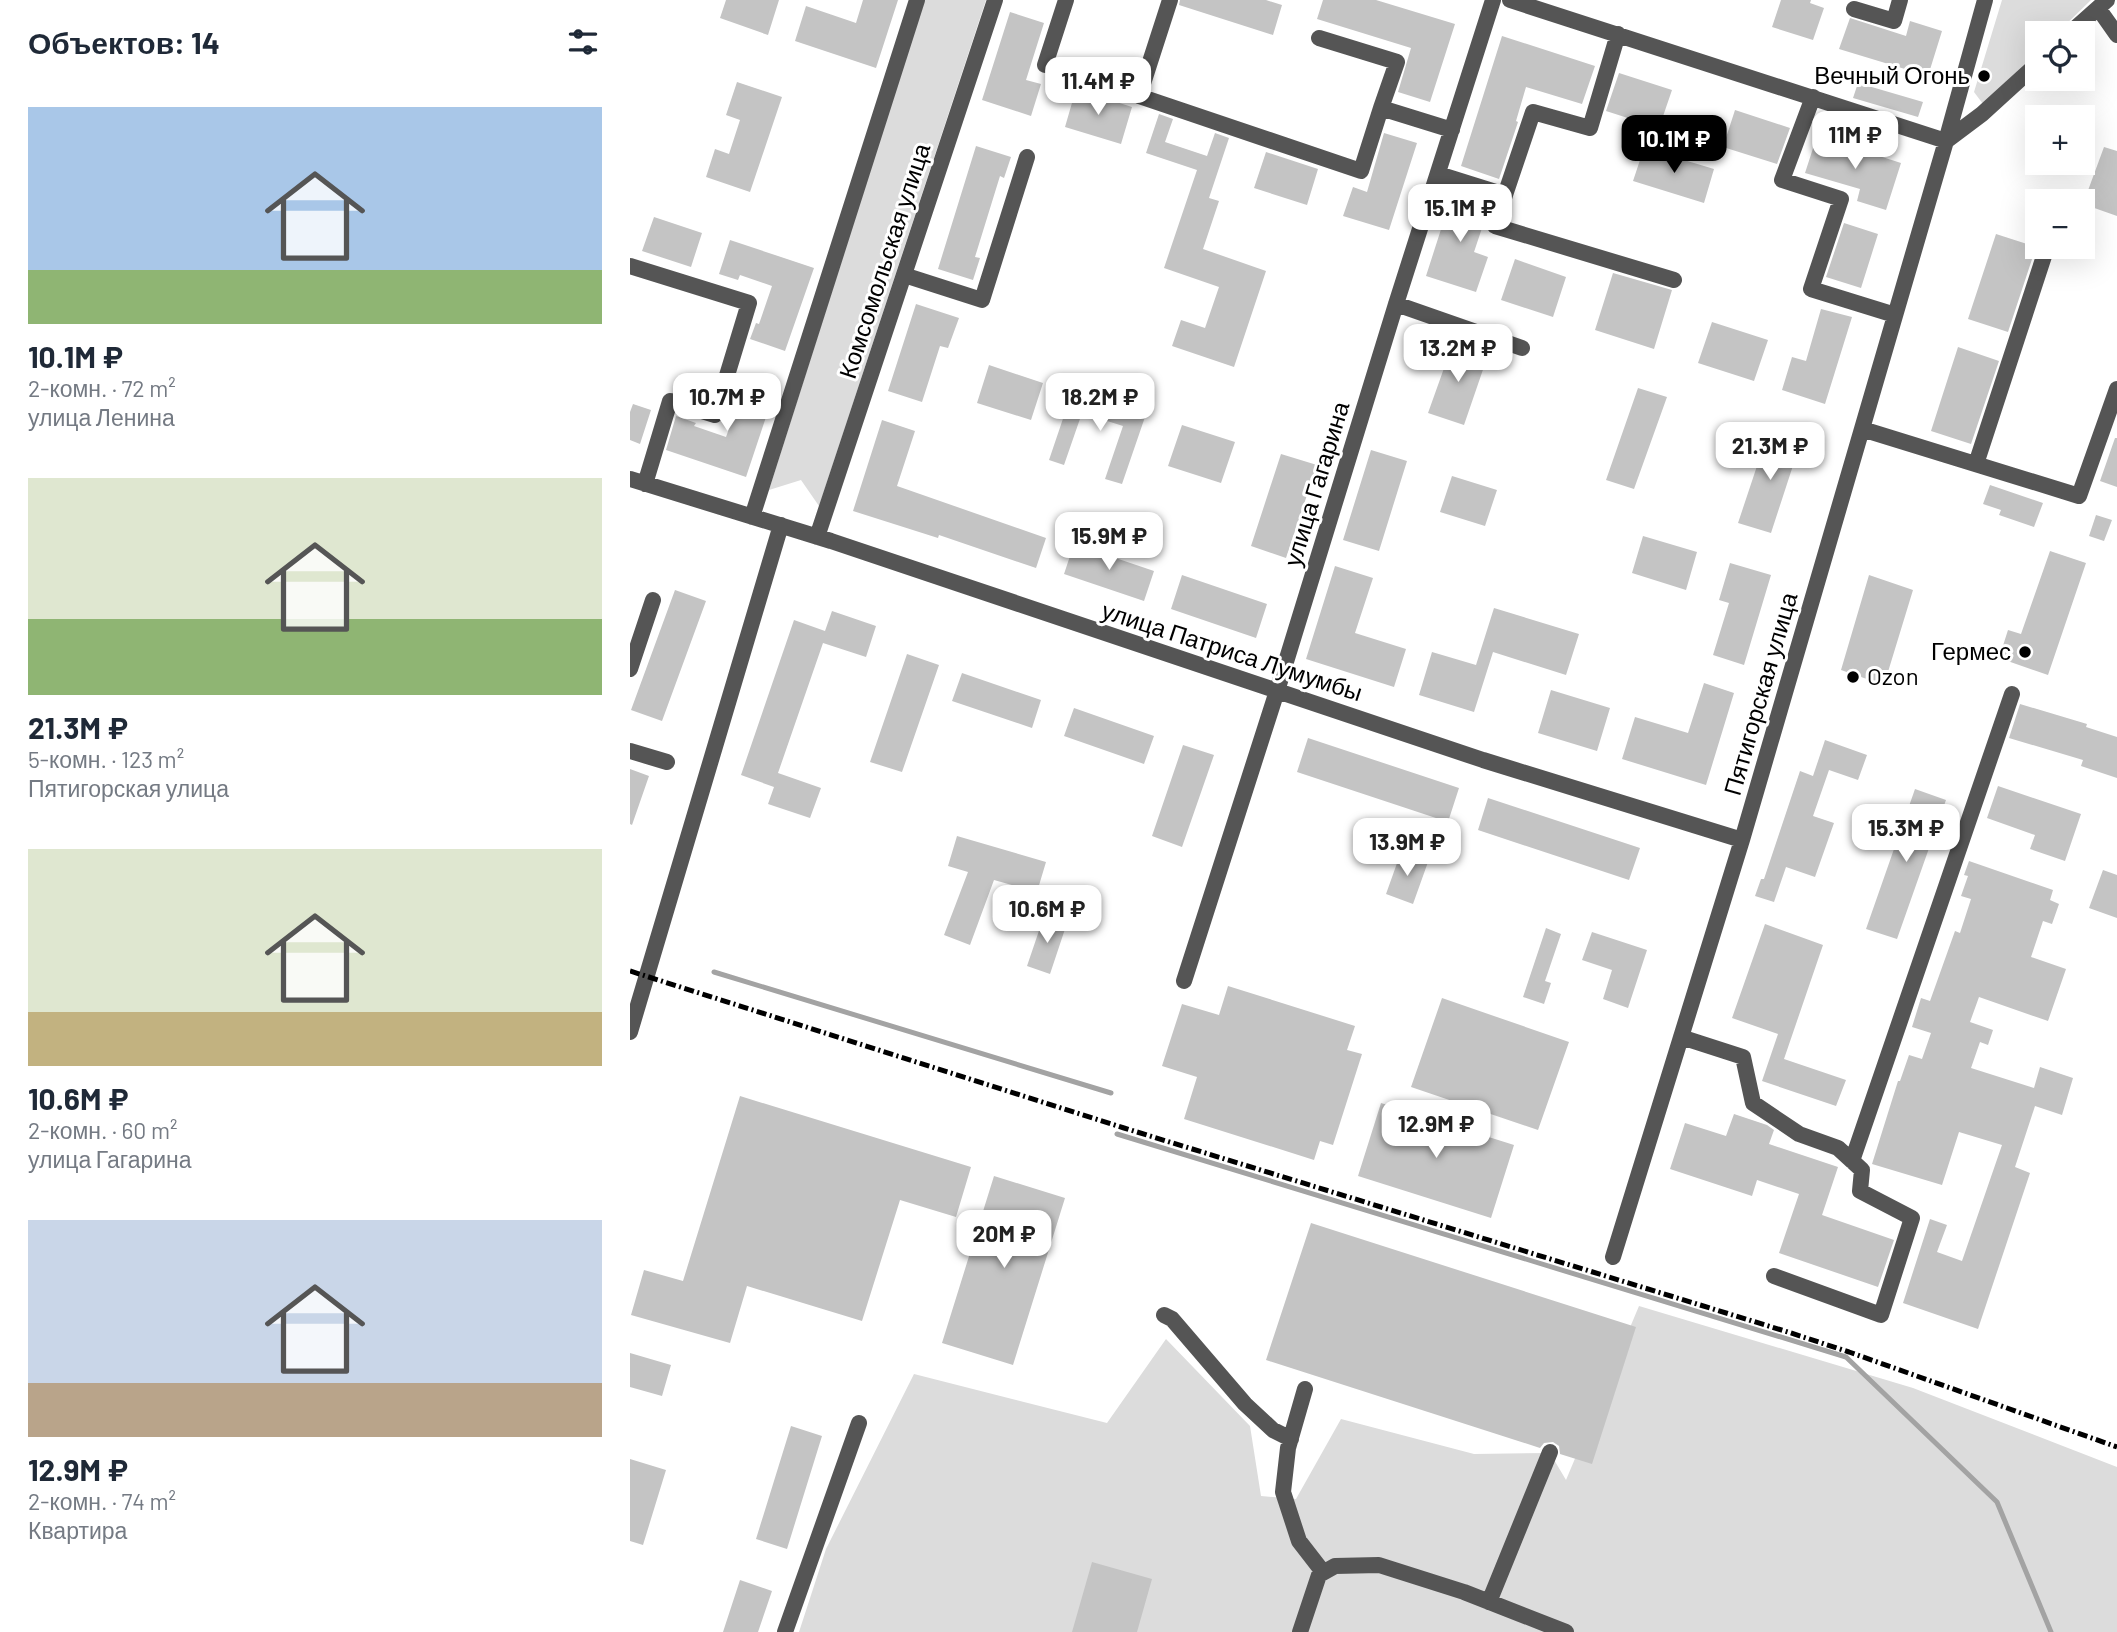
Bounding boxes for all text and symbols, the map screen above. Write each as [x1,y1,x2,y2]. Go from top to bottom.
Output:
map controls [2025,21,2095,259]
button: locate [2025,21,2095,91]
icon: filters [564,23,602,61]
text: Объектов: 14 [28,24,220,60]
pin: 11.4M ₽ [1033,58,1163,117]
place label: Вечный Огонь [1814,60,1970,89]
text: 11.4M ₽ [1061,66,1135,94]
marker: Вечный Огонь [1976,68,1992,84]
button: + [2025,105,2095,175]
pin: 11M ₽ [1806,111,1904,171]
pin: 10.1M ₽ [1609,116,1739,175]
text: 11M ₽ [1828,120,1882,148]
text: 10.1M ₽ [1638,124,1710,152]
street label: Комсомольская улица [832,139,935,382]
icon: home [252,153,378,279]
pin: 15.1M ₽ [1395,184,1525,244]
button: − [2025,189,2095,259]
text: 15.1M ₽ [1424,193,1496,221]
pin: 13.2M ₽ [1393,324,1523,384]
text: 13.2M ₽ [1420,333,1496,361]
text: 10.1M ₽ [28,338,123,374]
text: 2-комн. · 72 m² [28,374,176,402]
pin: 10.7M ₽ [662,374,792,433]
pin: 18.2M ₽ [1035,374,1165,433]
text: 10.7M ₽ [689,382,765,410]
text: 18.2M ₽ [1062,382,1138,410]
street label: улица Гагарина [1277,397,1355,569]
text: улица Ленина [28,403,175,431]
pin: 21.3M ₽ [1705,422,1835,482]
text: 21.3M ₽ [1732,431,1808,459]
pin: 15.9M ₽ [1044,512,1174,572]
text: 15.9M ₽ [1071,521,1147,549]
icon: home [252,524,378,650]
street label: Пятигорская улица [1717,588,1803,798]
street label: улица Патриса Лумумбы [1099,595,1366,706]
place label: Гермес [1931,636,2011,665]
marker: Гермес [2017,644,2033,660]
place label: Ozon [1867,661,1919,690]
marker: Ozon [1845,669,1861,685]
text: 21.3M ₽ [28,709,128,745]
text: 5-комн. · 123 m² [28,745,184,773]
text: Пятигорская улица [28,774,229,802]
pin: 15.3M ₽ [1841,804,1971,864]
text: 15.3M ₽ [1868,813,1944,841]
pin: 13.9M ₽ [1342,818,1472,878]
text: 13.9M ₽ [1369,827,1445,855]
pin: 10.6M ₽ [982,886,1112,945]
text: 10.6M ₽ [1009,894,1085,922]
icon: home [252,895,378,1021]
text: 10.6M ₽ [28,1080,128,1116]
pin: 12.9M ₽ [1371,1100,1501,1160]
text: 12.9M ₽ [1398,1109,1474,1137]
text: 2-комн. · 60 m² [28,1116,177,1144]
text: улица Гагарина [28,1145,192,1173]
pin: 20M ₽ [955,1210,1053,1270]
text: 20M ₽ [972,1219,1036,1247]
icon: home [252,1266,378,1392]
text: 12.9M ₽ [28,1451,128,1487]
text: 2-комн. · 74 m² [28,1487,176,1515]
text: Квартира [28,1516,127,1544]

